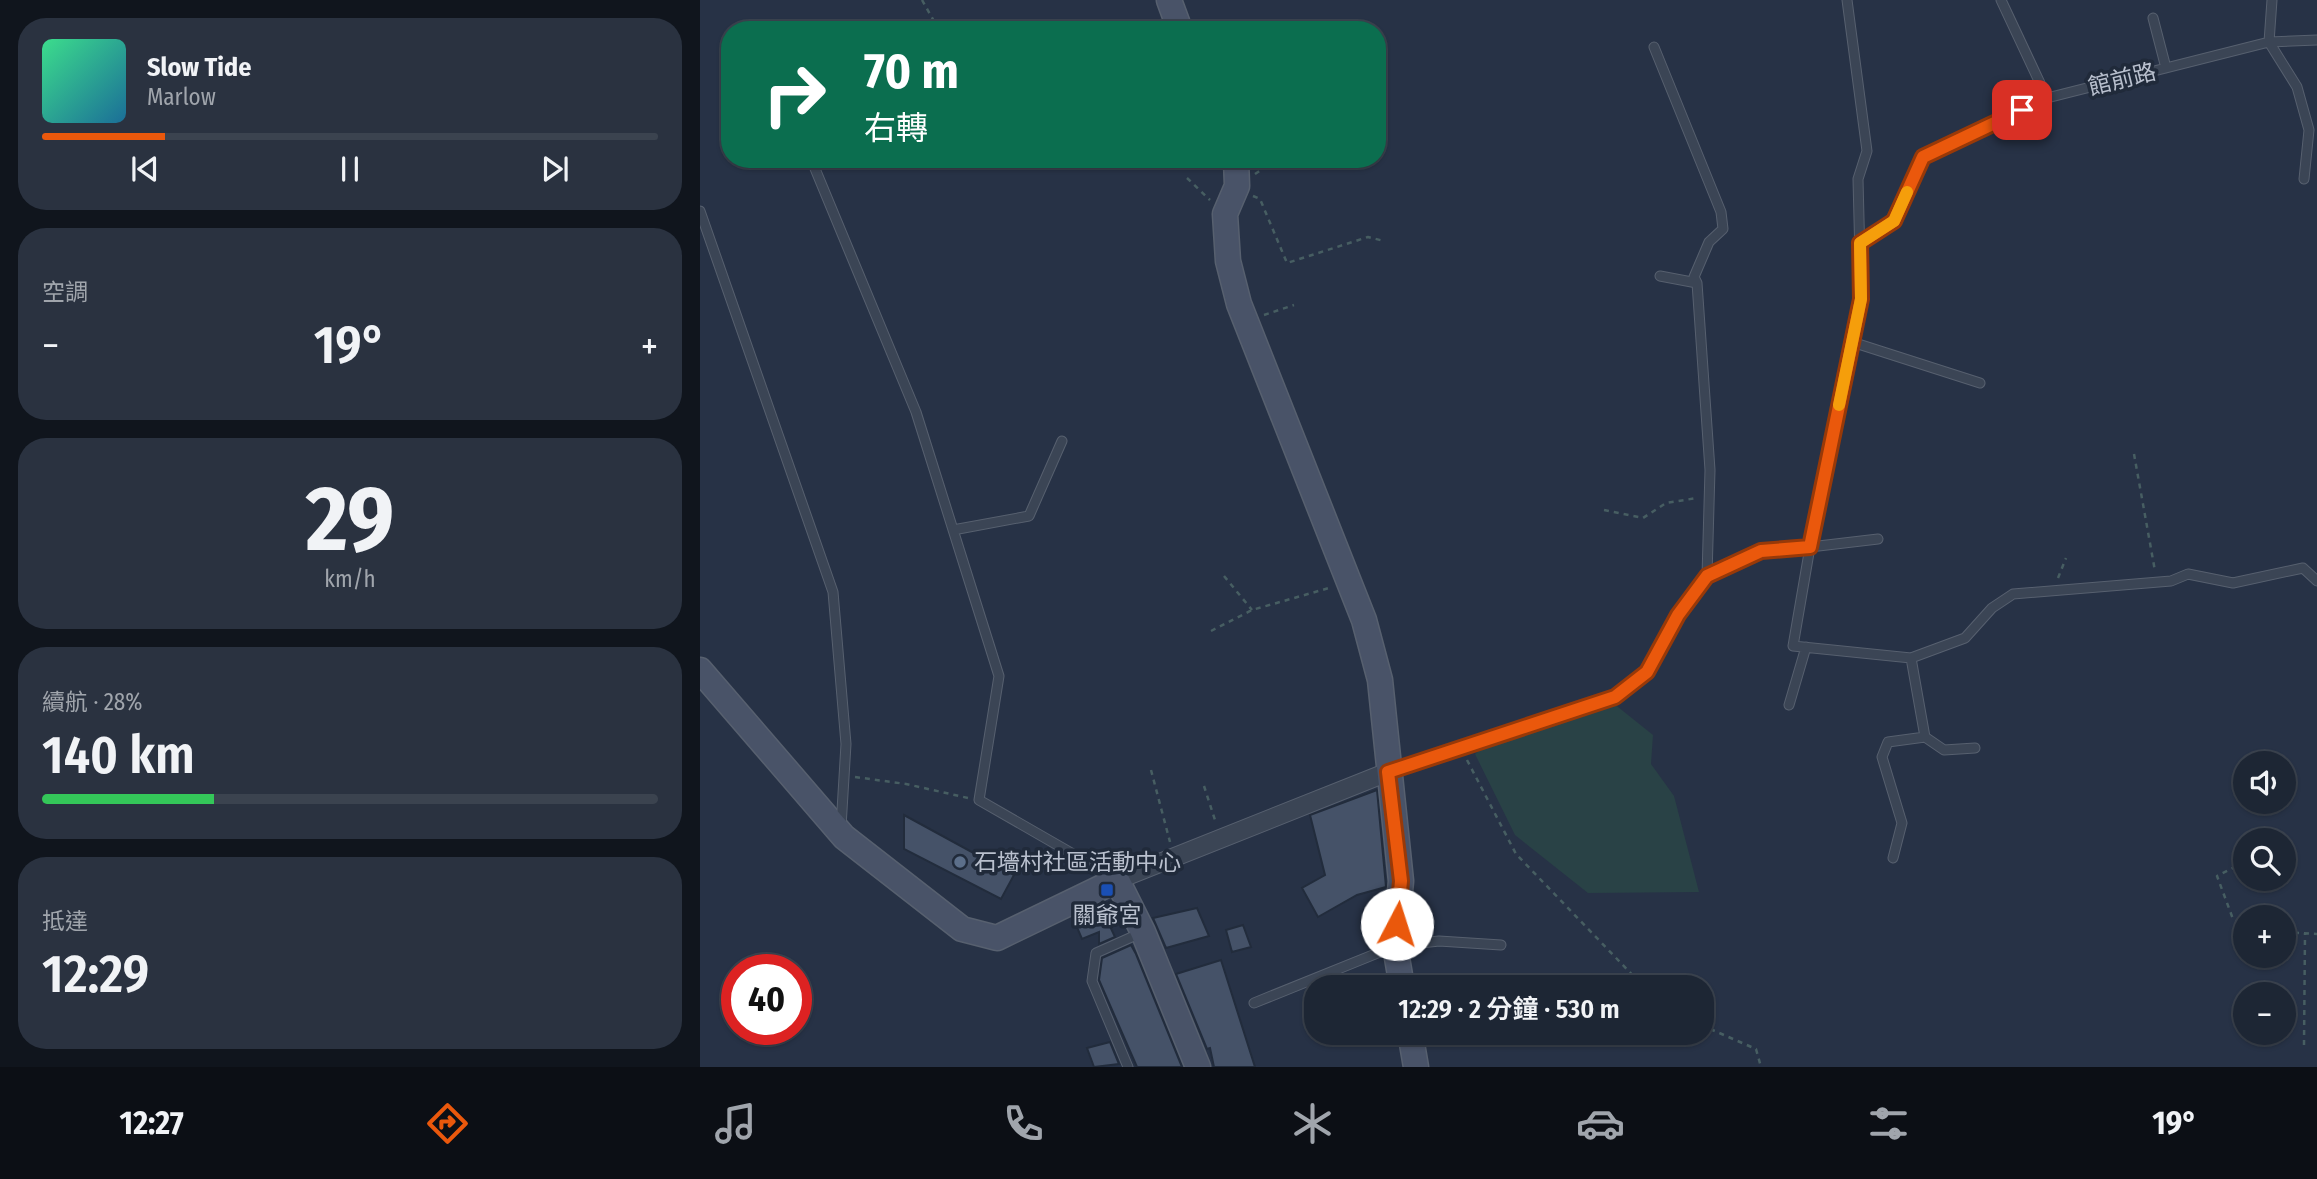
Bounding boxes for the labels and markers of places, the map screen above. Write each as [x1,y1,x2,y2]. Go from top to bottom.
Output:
pin [1992,80,2052,140]
place label: 石墻村社區活動中心 [974,848,1181,876]
marker: 石墻村社區活動中心 [952,854,968,870]
marker: 關爺宮 [1099,882,1115,898]
place label: 關爺宮 [1073,901,1142,929]

